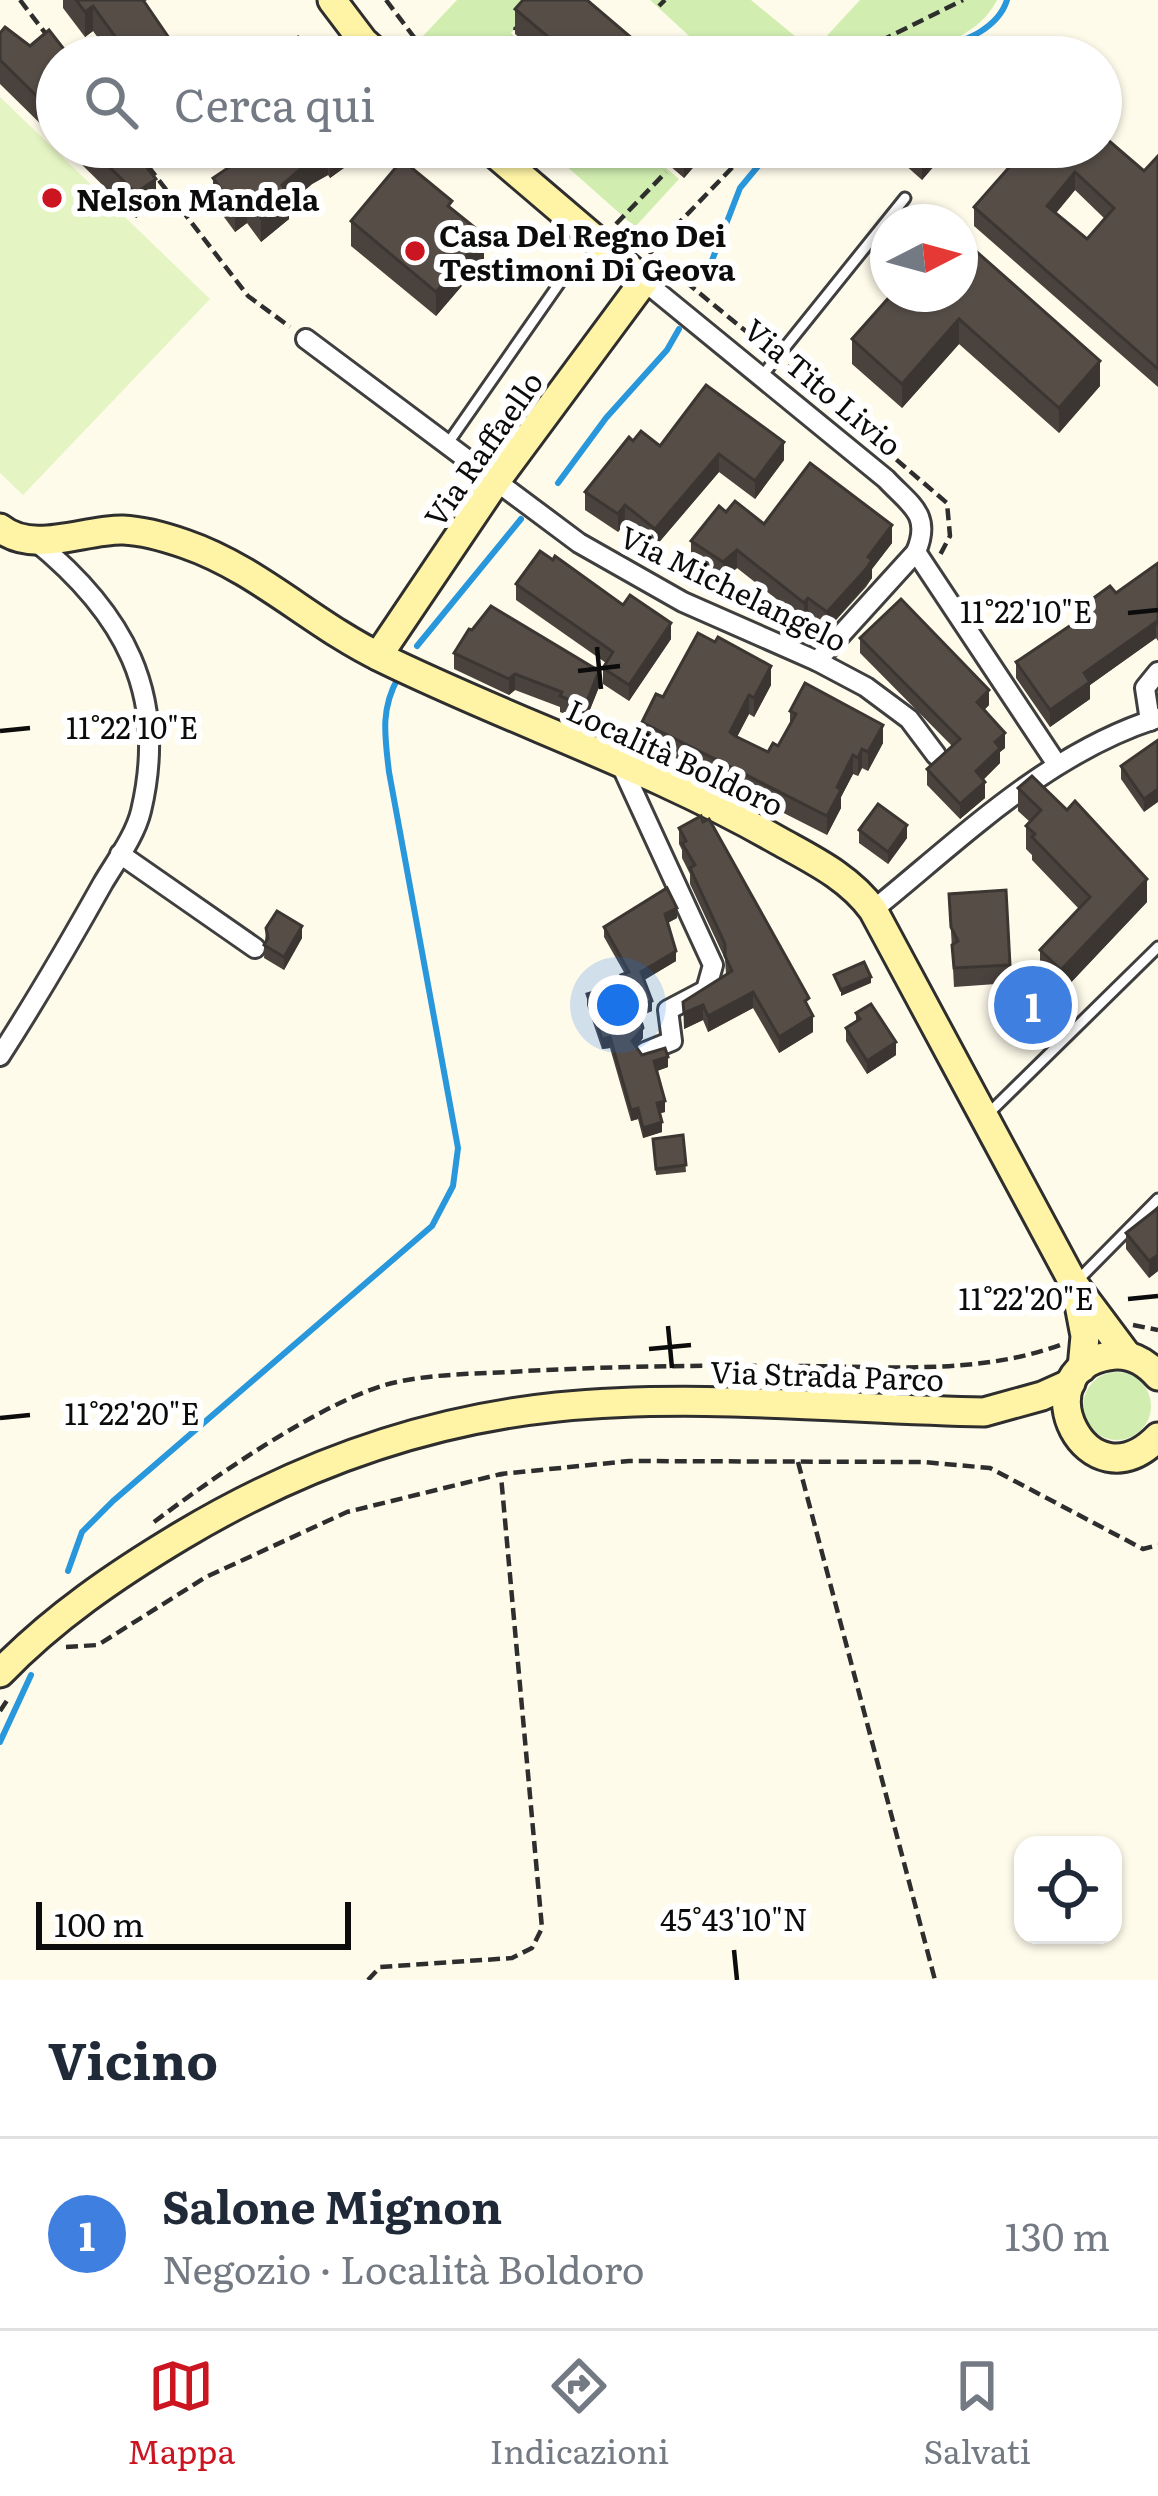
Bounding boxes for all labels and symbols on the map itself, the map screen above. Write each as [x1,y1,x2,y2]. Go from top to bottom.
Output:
place label: Nelson Mandela [76,176,320,220]
marker: Nelson Mandela [39,185,65,211]
north arrow [870,204,978,312]
place label: Casa Del Regno Dei Testimoni Di Geova [439,212,736,290]
marker: Casa Del Regno Dei Testimoni Di Geova [402,238,428,264]
street label: Via Tito Livio [736,307,912,465]
street label: Via Raffaello [412,361,552,535]
street label: Via Michelangelo [613,513,855,661]
text: 11°22'10"E [960,588,1092,632]
street label: Località Boldoro [560,687,792,825]
text: 11°22'10"E [66,704,198,748]
pin: 1 [994,960,1072,1050]
your location [588,975,648,1035]
text: 11°22'20"E [959,1275,1094,1319]
street label: Via Strada Parco [709,1348,945,1400]
text: 11°22'20"E [65,1390,200,1434]
scale bar [36,1896,351,1949]
text: 45°43'10"N [660,1896,808,1940]

